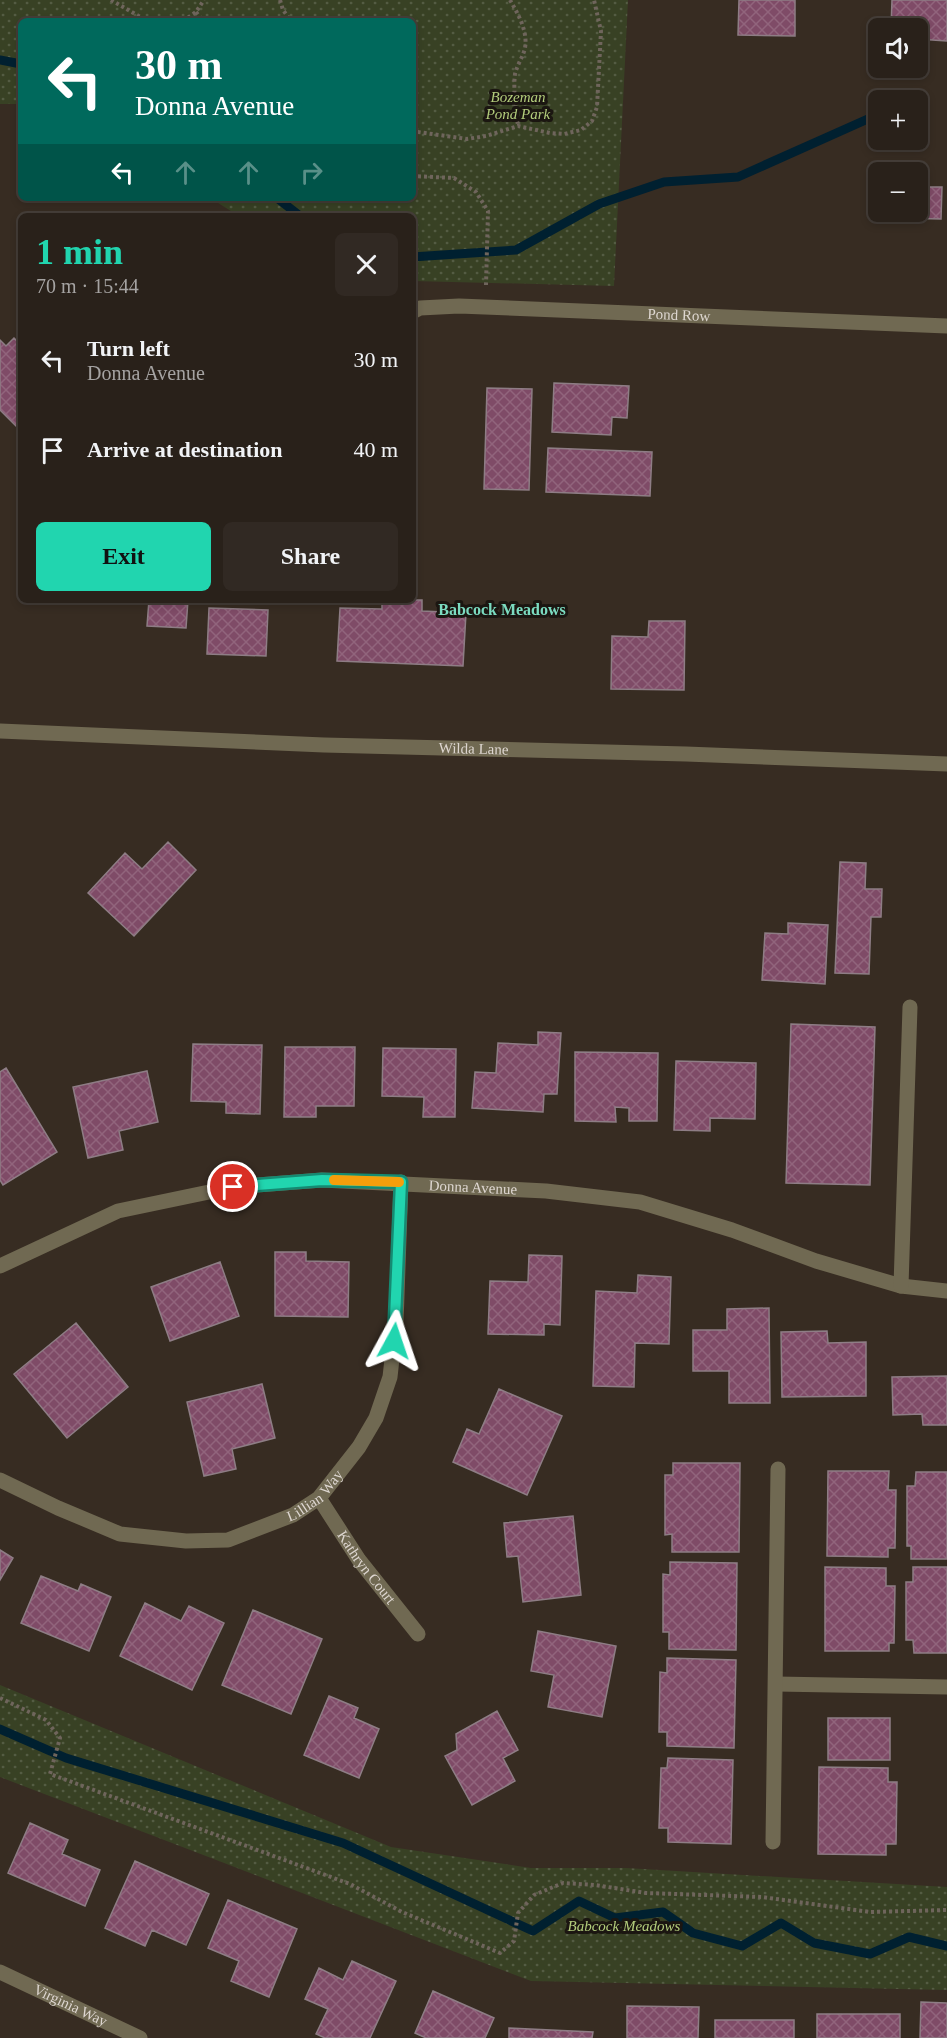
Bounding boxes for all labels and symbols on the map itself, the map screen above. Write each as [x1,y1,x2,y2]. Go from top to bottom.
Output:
park label: Bozeman Pond Park [485,89,551,122]
street label: Pond Row [647,306,711,324]
district label: Babcock Meadows [438,601,566,618]
street label: Wilda Lane [439,740,509,758]
pin [207,1161,258,1212]
street label: Donna Avenue [428,1177,518,1198]
position arrow [362,1309,426,1373]
street label: Lillian Way [285,1466,346,1525]
street label: Kathryn Court [334,1528,399,1608]
park label: Babcock Meadows [568,1918,681,1934]
street label: Virginia Way [31,1981,110,2030]

